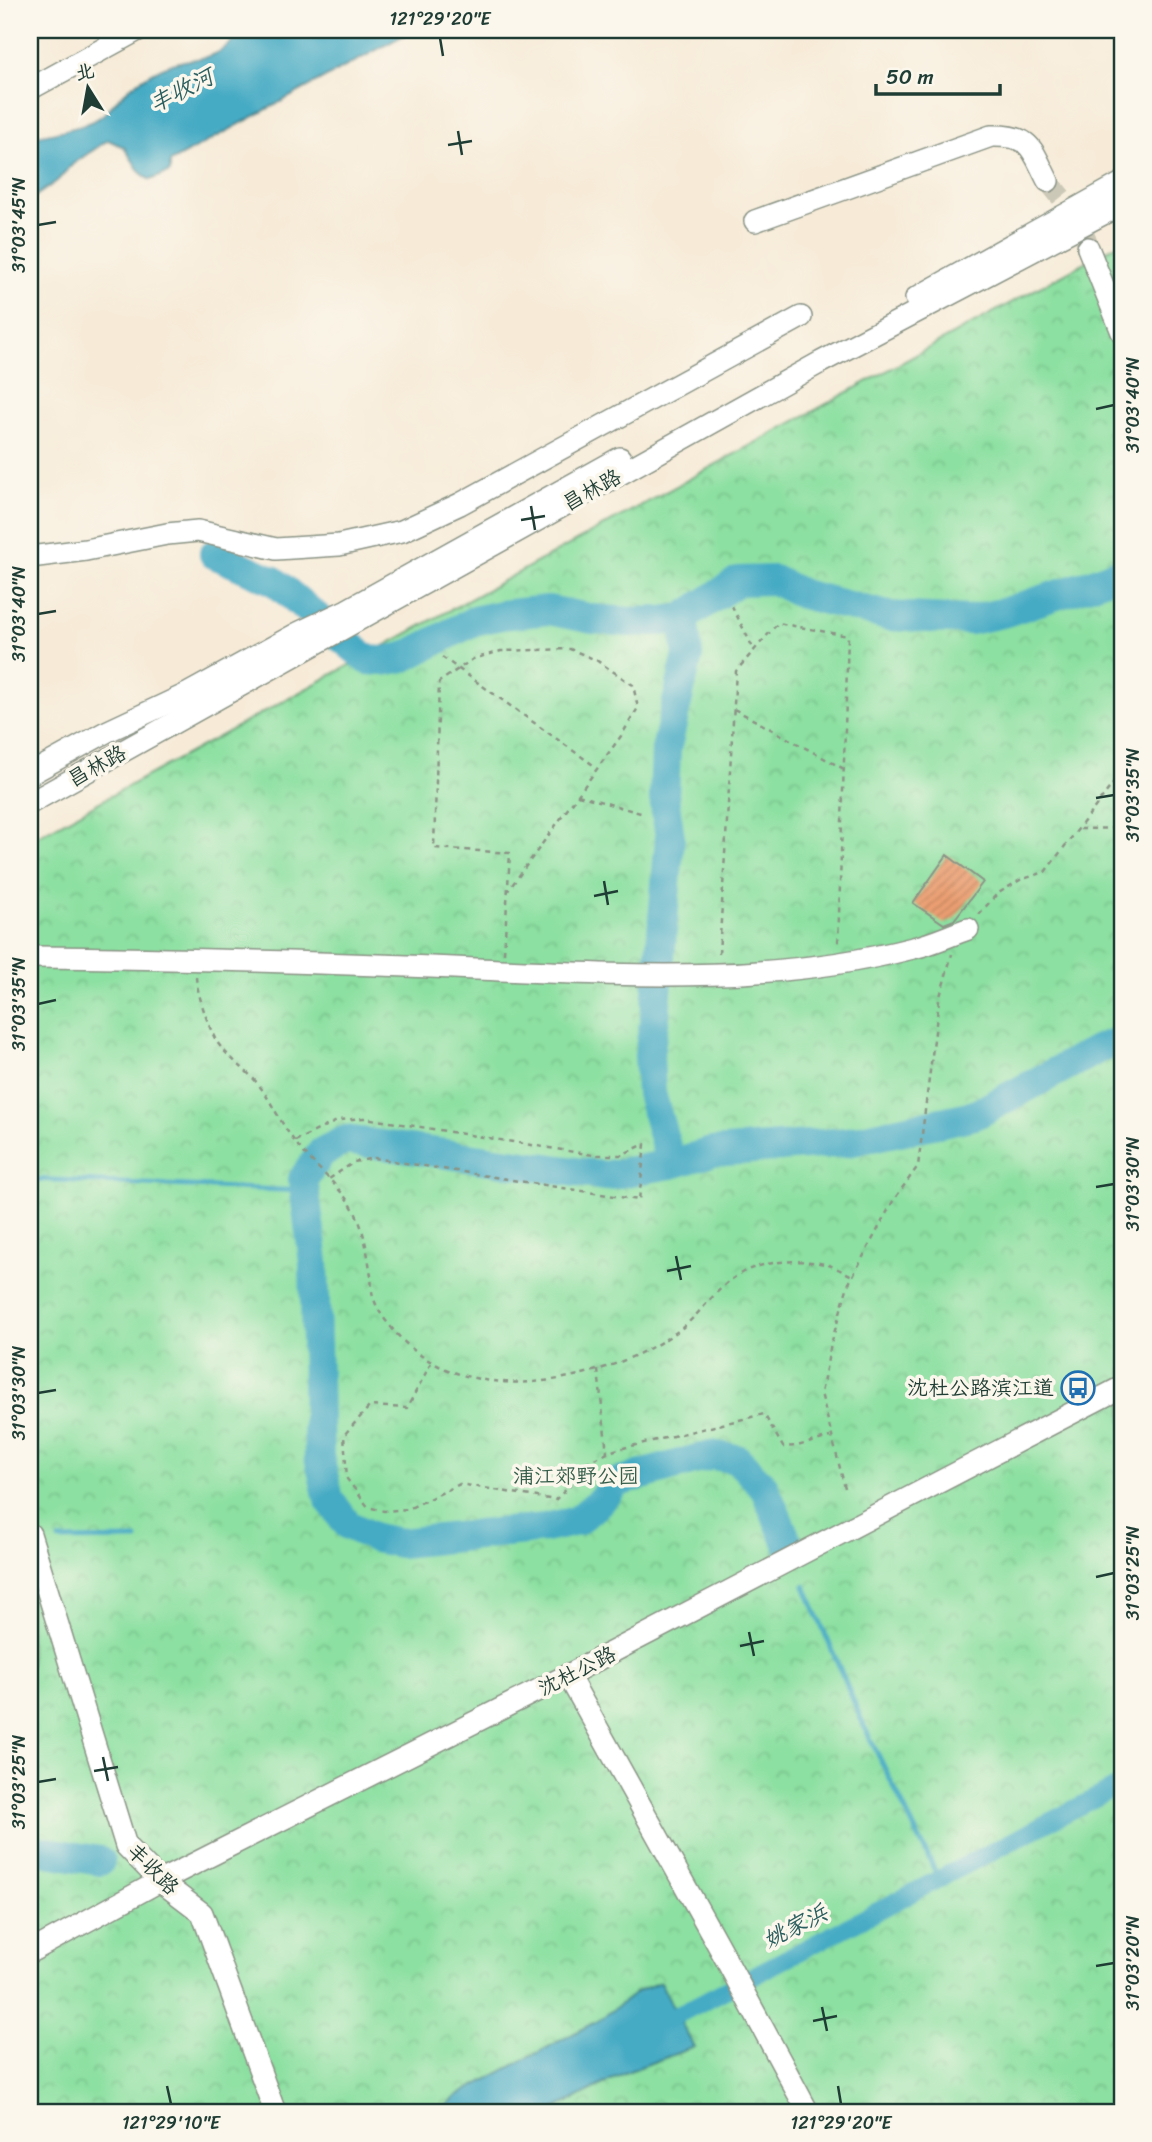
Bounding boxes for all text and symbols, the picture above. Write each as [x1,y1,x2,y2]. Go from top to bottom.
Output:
text: 121°29'20"E [390,3,491,35]
north arrow [52,52,122,122]
scale bar [876,52,1000,96]
text: 北 [72,54,97,90]
water label: 丰收河 [141,55,225,124]
text: 50 m [886,58,934,96]
text: 31°03'45"N [3,177,35,273]
text: 31°03'40"N [1117,357,1149,453]
street label: 昌林路 [555,458,629,522]
text: 31°03'40"N [3,566,35,662]
street label: 昌林路 [60,734,134,798]
text: 31°03'35"N [1117,747,1149,842]
text: 31°03'35"N [3,956,35,1051]
text: 31°03'30"N [1117,1136,1149,1231]
text: 31°03'30"N [3,1345,35,1440]
place label: 沈杜公路滨江道 [907,1369,1054,1407]
bus stop icon: 沈杜公路滨江道 [1059,1369,1097,1407]
park label: 浦江郊野公园 [513,1457,639,1495]
text: 31°03'25"N [1117,1525,1149,1620]
street label: 沈杜公路 [531,1635,623,1707]
text: 31°03'25"N [3,1734,35,1829]
street label: 丰收路 [117,1833,189,1905]
water label: 姚家浜 [755,1892,836,1960]
text: 31°03'20"N [1117,1915,1149,2010]
text: 121°29'10"E [122,2107,221,2139]
text: 121°29'20"E [791,2107,892,2139]

